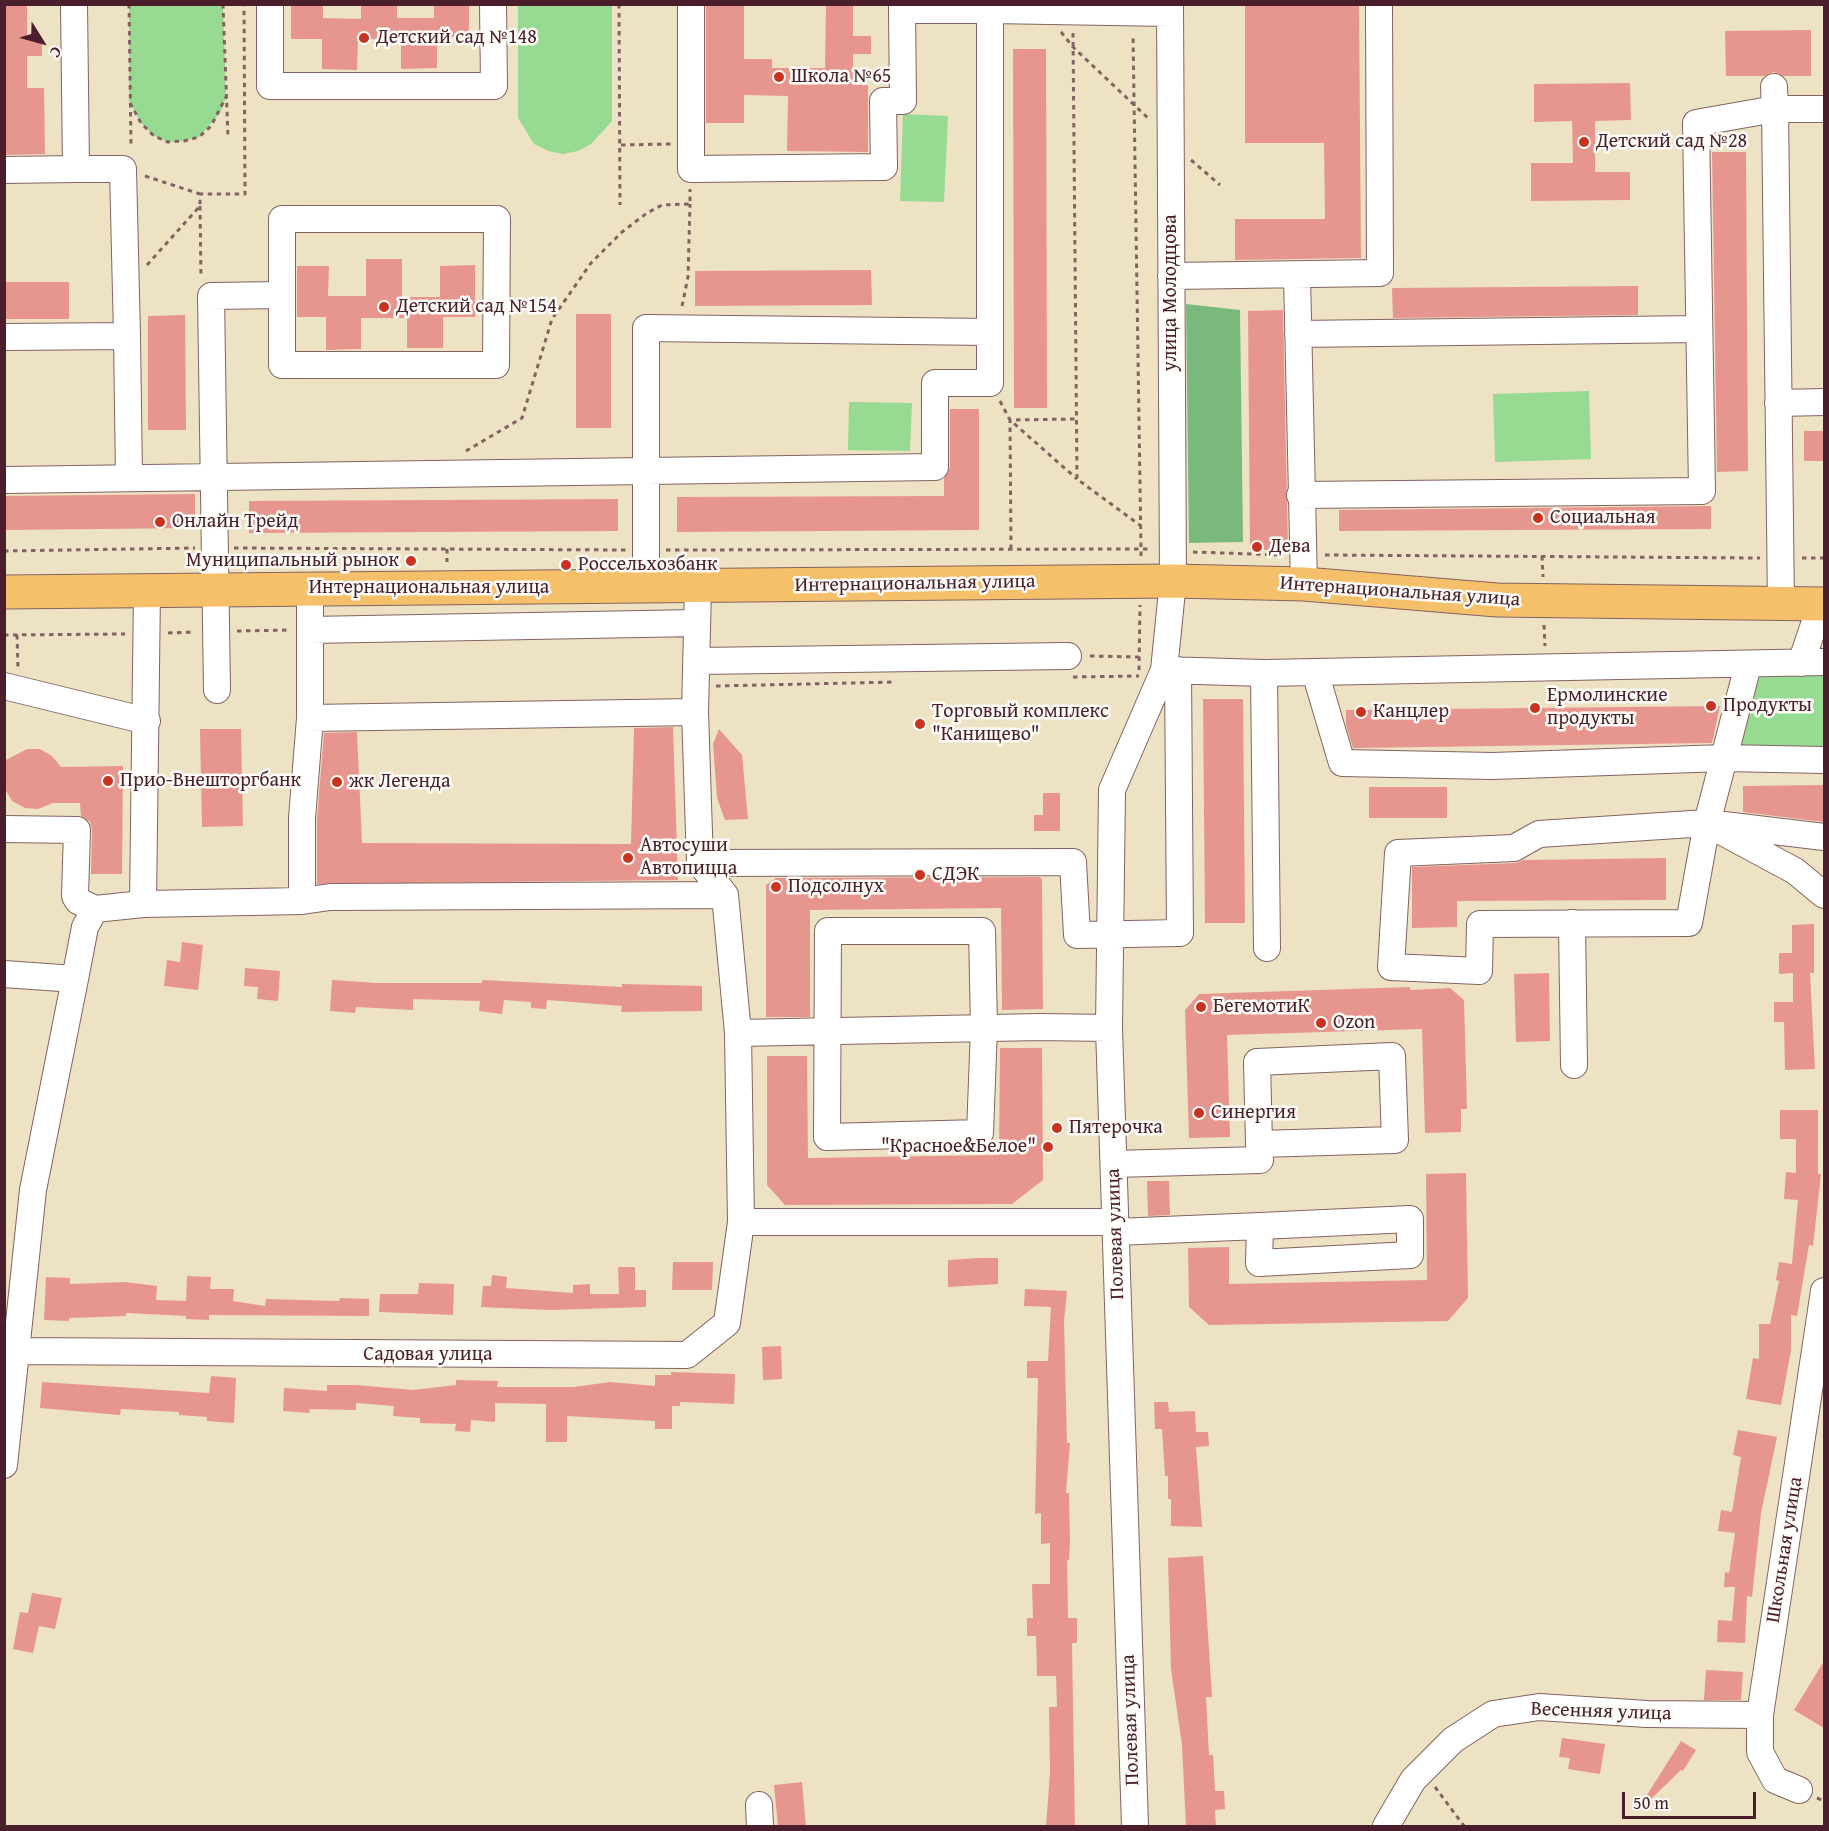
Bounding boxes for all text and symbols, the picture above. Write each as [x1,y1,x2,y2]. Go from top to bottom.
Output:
north arrow [12,12,72,72]
place label: Детский сад №148 [376,26,537,50]
marker: Детский сад №148 [357,31,371,45]
text: С [44,42,69,64]
place label: Школа №65 [791,65,891,89]
marker: Школа №65 [772,70,786,84]
place label: Детский сад №28 [1596,130,1747,154]
marker: Детский сад №28 [1577,135,1591,149]
street label: улица Молодцова [1159,214,1183,372]
place label: Детский сад №154 [396,295,557,319]
marker: Детский сад №154 [377,300,391,314]
place label: Социальная [1550,506,1656,530]
place label: Онлайн Трейд [172,510,298,534]
marker: Социальная [1531,511,1545,525]
marker: Онлайн Трейд [153,515,167,529]
place label: Дева [1269,535,1310,559]
marker: Дева [1250,540,1264,554]
place label: Муниципальный рынок [186,549,399,573]
place label: Россельхозбанк [578,553,717,577]
marker: Муниципальный рынок [404,554,418,568]
marker: Россельхозбанк [559,558,573,572]
street label: Интернациональная улица [794,570,1036,598]
street label: Интернациональная улица [1279,572,1521,612]
street label: Интернациональная улица [309,576,549,600]
place label: Ермолинские продукты [1547,684,1668,731]
place label: Продукты [1723,694,1812,718]
marker: Продукты [1704,699,1718,713]
place label: Торговый комплекс "Канищево" [932,700,1109,747]
place label: Канцлер [1373,700,1449,724]
marker: Ермолинские продукты [1528,701,1542,715]
marker: Канцлер [1354,705,1368,719]
marker: Торговый комплекс "Канищево" [913,717,927,731]
place label: Прио-Внешторгбанк [120,769,301,793]
place label: жк Легенда [349,770,450,794]
marker: Прио-Внешторгбанк [101,774,115,788]
marker: жк Легенда [330,775,344,789]
place label: Автосуши Автопицца [640,834,737,881]
marker: Автосуши Автопицца [621,851,635,865]
place label: СДЭК [932,863,979,887]
marker: СДЭК [913,868,927,882]
place label: Подсолнух [788,875,884,899]
marker: Подсолнух [769,880,783,894]
place label: БегемотиК [1213,995,1310,1019]
marker: БегемотиК [1194,1000,1208,1014]
place label: Ozon [1333,1011,1375,1035]
marker: Ozon [1314,1016,1328,1030]
place label: Синергия [1211,1101,1296,1125]
marker: Синергия [1192,1106,1206,1120]
place label: Пятерочка [1069,1116,1163,1140]
marker: Пятерочка [1050,1121,1064,1135]
place label: "Красное&Белое" [881,1135,1036,1159]
marker: "Красное&Белое" [1041,1140,1055,1154]
street label: Полевая улица [1102,1168,1130,1300]
street label: Садовая улица [363,1343,493,1367]
street label: Школьная улица [1762,1475,1808,1625]
street label: Полевая улица [1117,1654,1145,1786]
street label: Весенняя улица [1530,1698,1672,1726]
scale bar [1625,1780,1758,1818]
text: 50 m [1633,1789,1669,1816]

